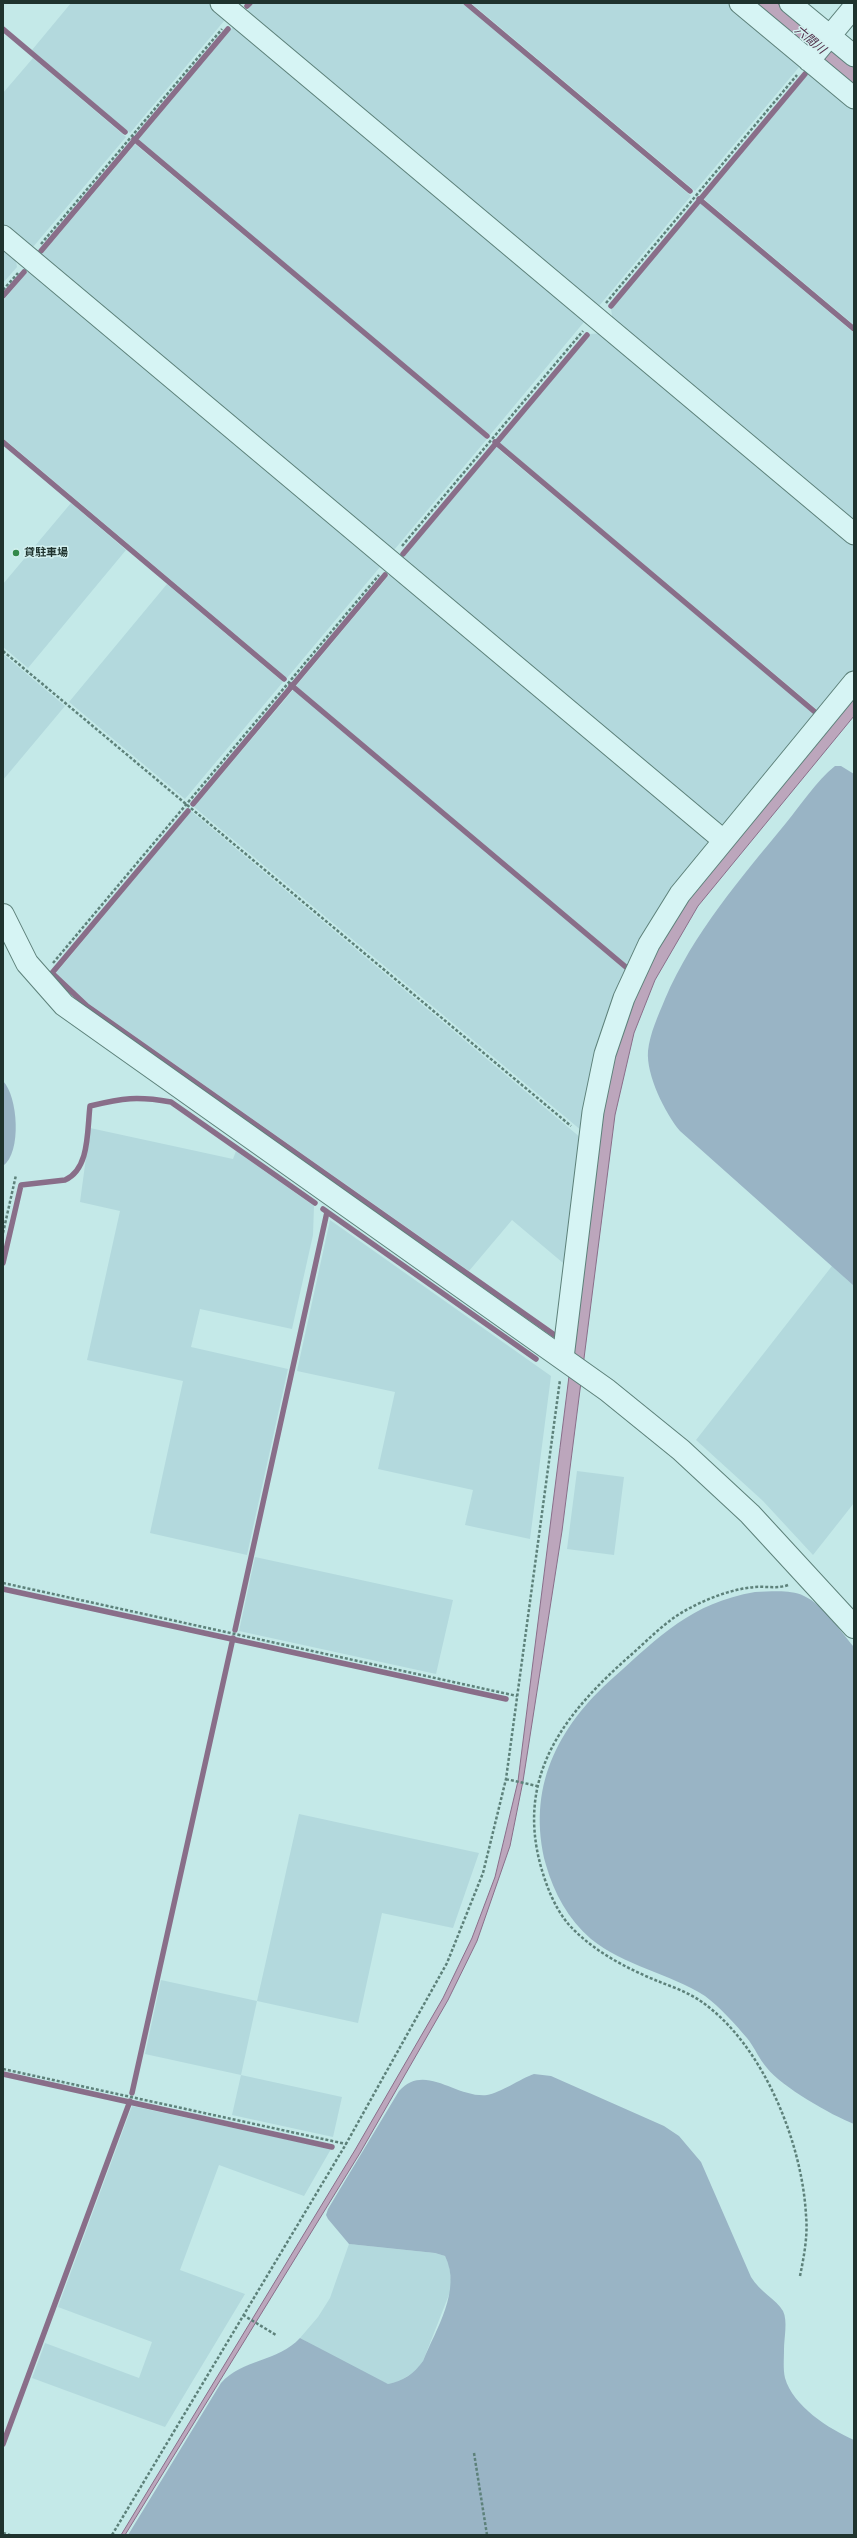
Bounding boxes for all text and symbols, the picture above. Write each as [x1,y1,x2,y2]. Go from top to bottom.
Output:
water label: 六間川 [792,23,828,57]
place label: 貸駐車場 [24,546,68,560]
marker: 貸駐車場 [11,548,21,558]

